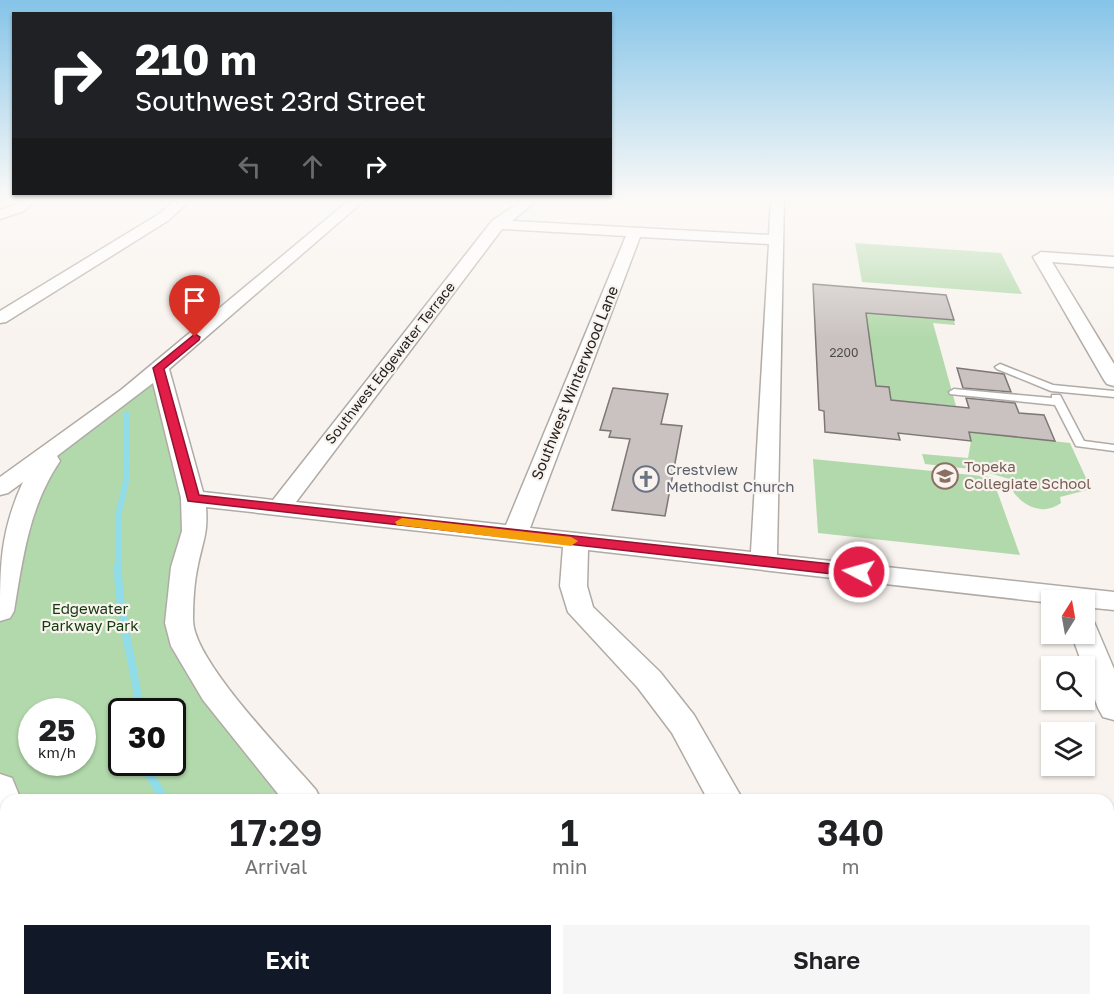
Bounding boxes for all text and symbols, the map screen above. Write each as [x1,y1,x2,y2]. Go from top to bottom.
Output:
text: 210 m [135,34,257,84]
icon: right [36,36,114,114]
text: Southwest 23rd Street [135,85,426,117]
icon: left [233,150,266,183]
icon: ahead [296,150,329,183]
icon: right [359,150,392,183]
pin [169,275,220,337]
street label: Southwest Edgewater Terrace [321,278,458,447]
street label: Southwest Winterwood Lane [527,283,621,482]
icon: arrive [178,284,211,317]
house number: 2200 [830,345,858,360]
place label: Topeka Collegiate School [964,457,1091,492]
place label: Crestview Methodist Church [666,460,794,495]
school or university icon: Topeka Collegiate School [930,461,960,491]
church icon: Crestview Methodist Church [631,464,661,494]
position arrow [827,540,891,604]
north arrow [1041,590,1095,644]
map controls [1041,590,1095,776]
park label: Edgewater Parkway Park [41,599,139,634]
button: search [1041,656,1095,710]
speed limit sign: 30 [108,698,186,776]
text: 25 [39,712,75,748]
button: layers [1041,722,1095,776]
text: km/h [38,743,76,761]
text: 17:29 [230,811,322,854]
text: 1 [561,811,579,854]
text: 340 [817,811,884,854]
text: Arrival [245,854,307,878]
text: min [552,854,587,878]
text: m [842,854,860,878]
button: Exit [24,925,551,994]
button: Share [563,925,1090,994]

